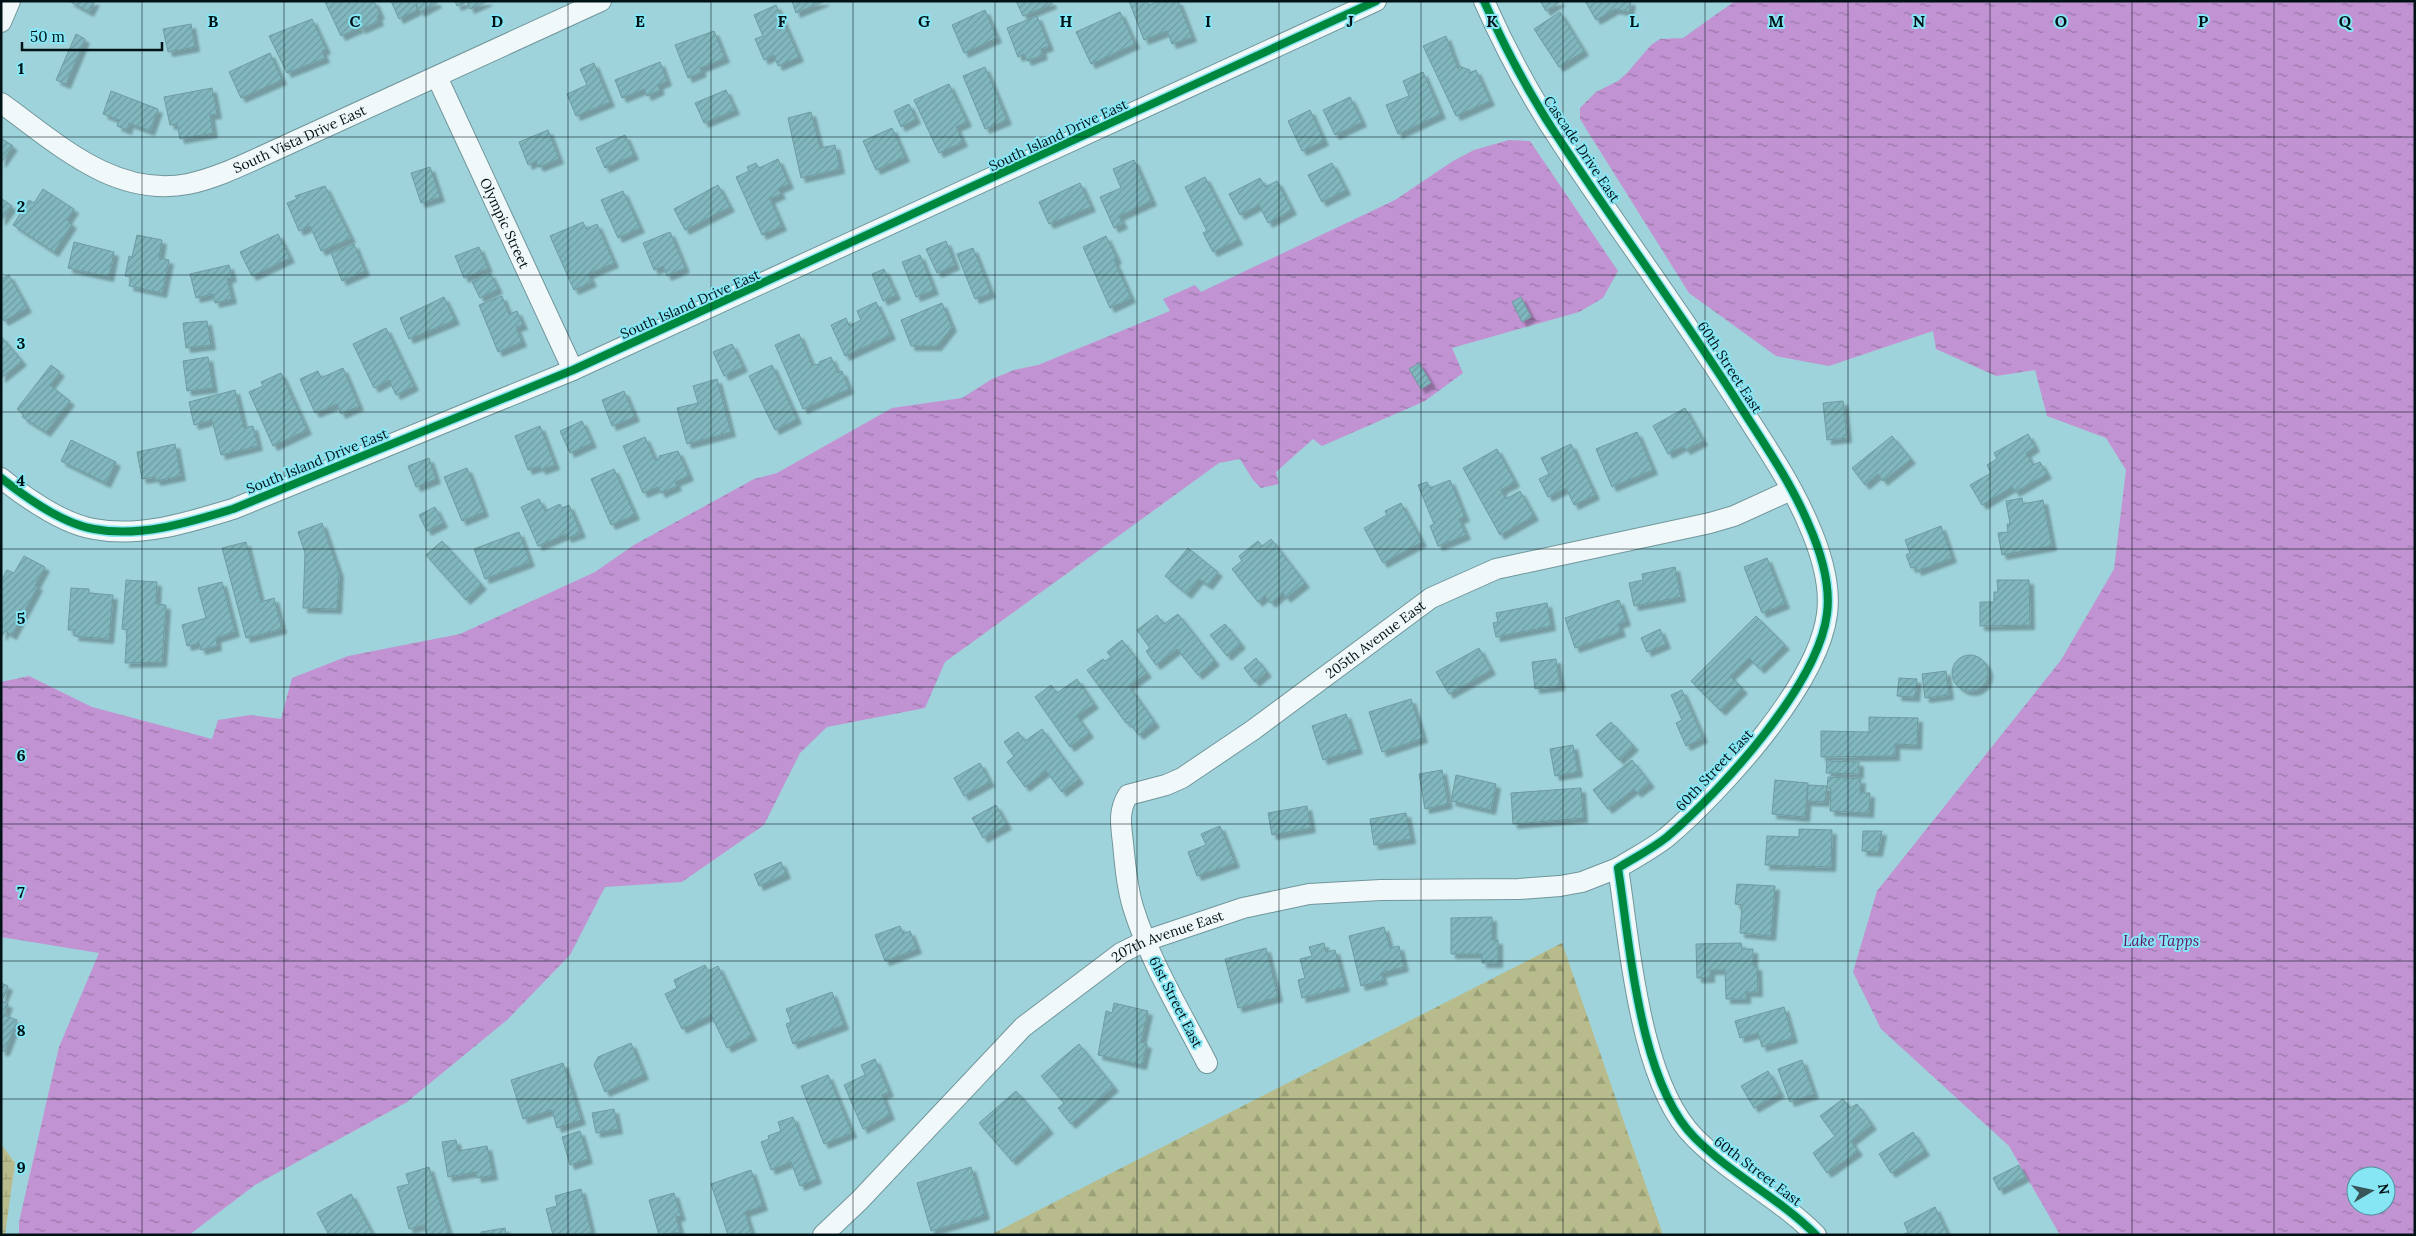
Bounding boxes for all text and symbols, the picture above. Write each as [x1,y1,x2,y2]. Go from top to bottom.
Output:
text: B [208,11,219,31]
text: C [349,11,361,31]
text: D [491,11,503,31]
text: E [635,11,645,31]
text: F [777,11,787,31]
text: G [918,11,930,31]
text: H [1060,11,1073,31]
text: I [1205,11,1211,31]
text: J [1346,11,1354,31]
text: K [1486,11,1498,31]
text: L [1629,11,1639,31]
text: M [1768,11,1784,31]
text: N [1913,11,1925,31]
text: O [2055,11,2067,31]
text: P [2198,11,2208,31]
text: Q [2339,11,2352,31]
scale bar [22,20,162,52]
text: 50 m [30,27,65,46]
text: 1 [18,58,24,78]
street label: Cascade Drive East [1540,92,1625,206]
street label: South Island Drive East [986,95,1131,175]
street label: South Vista Drive East [230,101,369,177]
street label: Olympic Street [476,175,534,272]
text: 2 [17,196,25,216]
street label: South Island Drive East [617,265,763,343]
street label: 60th Street East [1694,318,1767,417]
text: 3 [17,333,26,353]
street label: South Island Drive East [244,424,391,498]
text: 4 [17,470,26,490]
street label: 205th Avenue East [1322,596,1430,682]
text: 5 [17,608,26,628]
street label: 60th Street East [1671,725,1757,815]
text: 6 [16,745,26,765]
text: 7 [17,882,25,902]
street label: 207th Avenue East [1108,906,1226,966]
water label: Lake Tapps [2123,931,2199,950]
street label: 61st Street East [1145,953,1207,1051]
text: 8 [16,1020,26,1040]
street label: 60th Street East [1710,1132,1806,1210]
text: 9 [16,1157,26,1177]
north arrow [2346,1166,2396,1216]
text: N [2374,1182,2394,1196]

